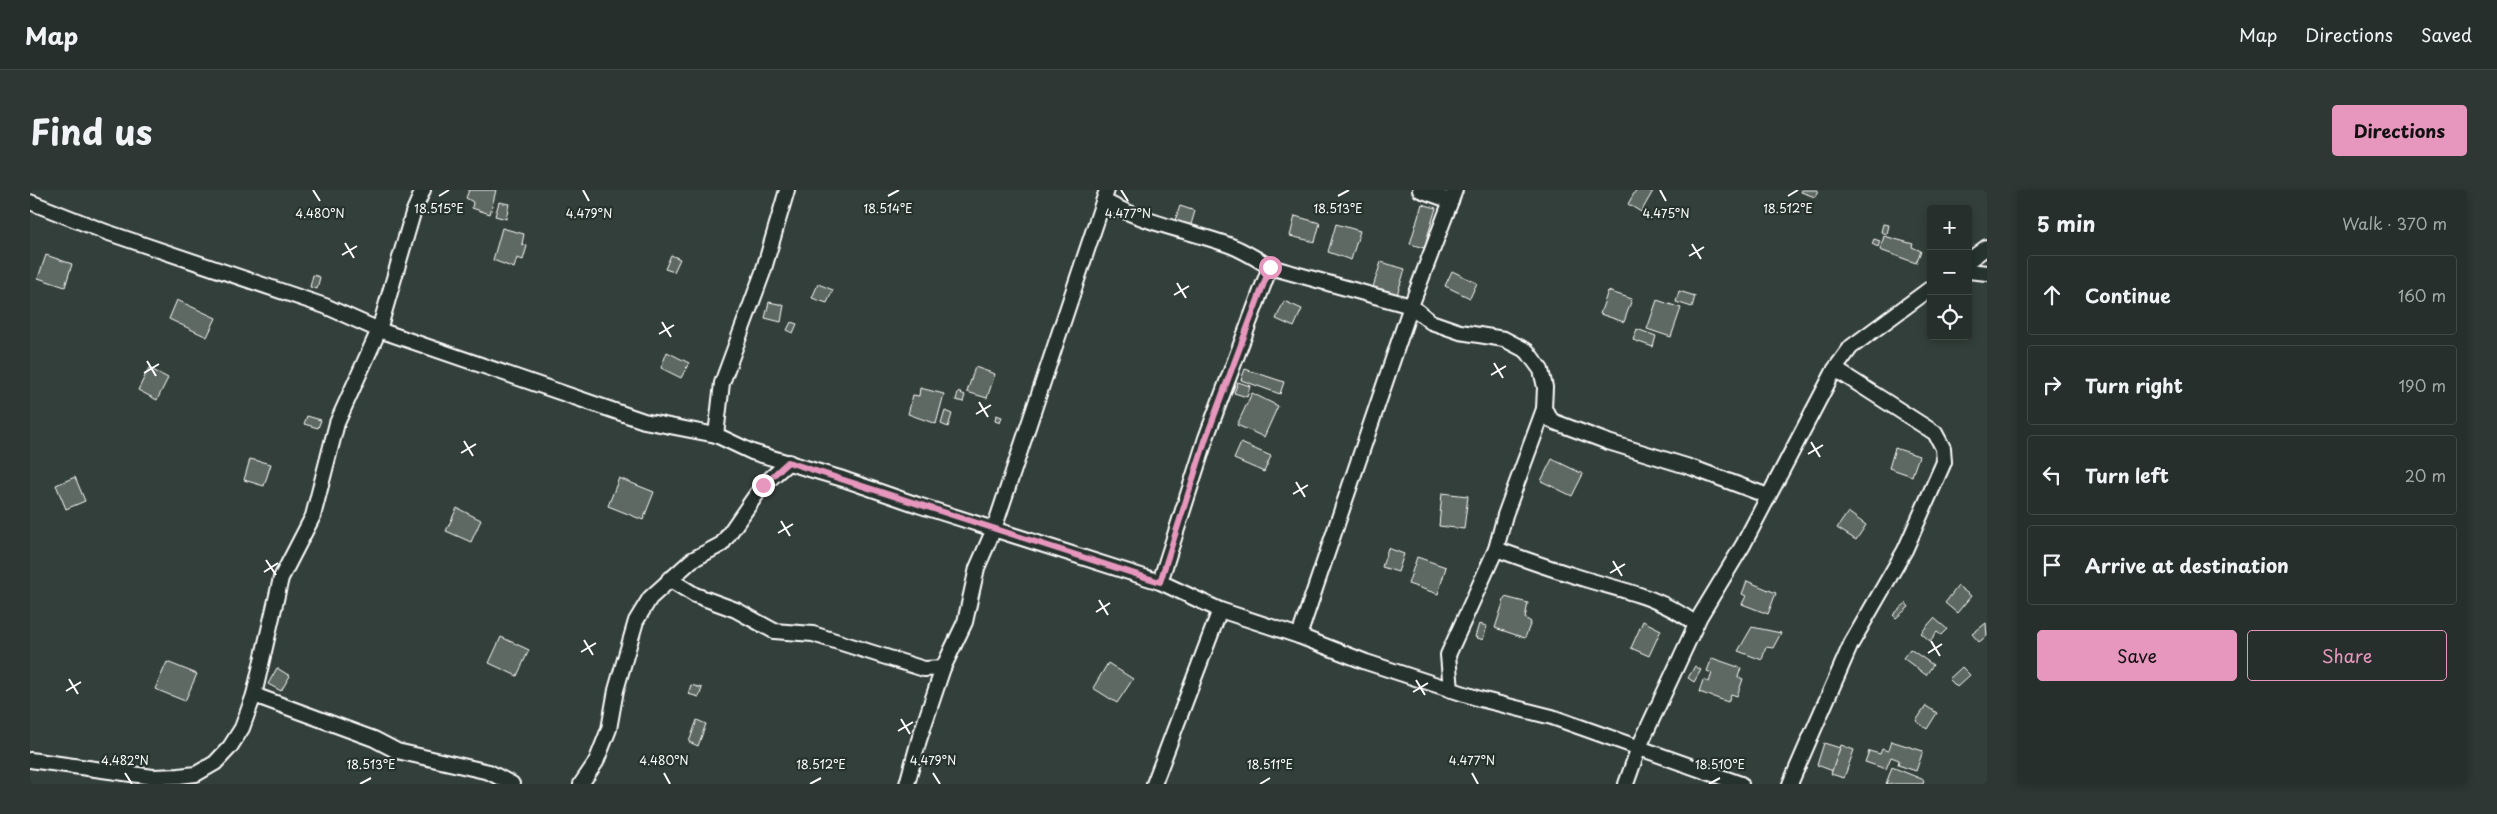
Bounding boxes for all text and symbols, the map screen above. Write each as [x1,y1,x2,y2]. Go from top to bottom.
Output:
text: Map [25,17,78,53]
text: Map [2239,21,2277,48]
text: Directions [2305,21,2393,48]
text: Saved [2421,21,2472,48]
text: Find us [30,104,152,157]
button: Directions [2332,105,2467,156]
text: 18.515°E [414,199,464,217]
text: 18.514°E [863,199,913,217]
text: 18.513°E [1313,199,1363,217]
text: 18.512°E [1763,199,1813,217]
text: 4.480°N [295,204,345,222]
text: 4.479°N [566,204,612,222]
text: 4.477°N [1105,204,1151,222]
text: 4.475°N [1642,204,1690,222]
map controls [1927,205,1972,340]
button: + [1927,205,1972,250]
text: 5 min [2037,207,2095,239]
text: Walk · 370 m [2342,211,2447,235]
button: − [1927,250,1972,295]
route start [1259,256,1282,279]
icon: ahead [2038,281,2066,309]
text: Continue [2085,281,2171,309]
text: 160 m [2398,283,2446,307]
button: locate [1927,295,1972,340]
icon: right [2038,371,2066,399]
text: Turn right [2085,371,2183,399]
text: 190 m [2398,373,2446,397]
icon: left [2038,461,2066,489]
text: Turn left [2085,461,2169,489]
text: 20 m [2405,463,2446,487]
route end [752,474,775,497]
icon: arrive [2038,551,2066,579]
text: Arrive at destination [2085,551,2289,579]
button: Save [2037,630,2237,681]
button: Share [2247,630,2447,681]
text: 4.482°N [101,751,149,769]
text: 4.480°N [639,751,689,769]
text: 4.479°N [910,751,956,769]
text: 4.477°N [1449,751,1495,769]
text: 18.513°E [346,755,396,773]
text: 18.512°E [796,755,846,773]
text: 18.511°E [1247,755,1293,773]
text: 18.510°E [1695,755,1745,773]

